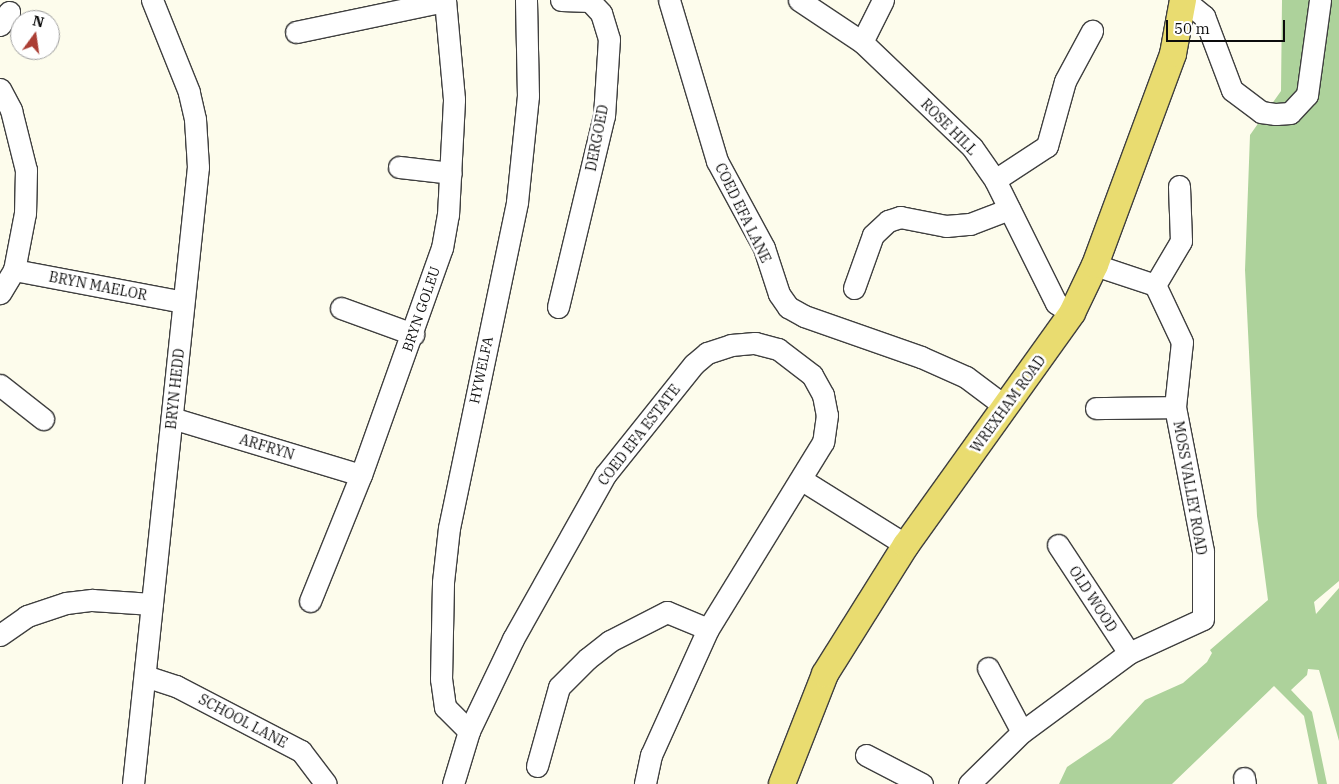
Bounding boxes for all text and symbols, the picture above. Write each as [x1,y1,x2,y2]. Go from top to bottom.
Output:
north arrow [10,10,60,60]
scale bar [1169,10,1288,42]
text: N [31,11,46,31]
text: 50 m [1174,19,1210,38]
street label: ROSE HILL [918,96,980,158]
street label: DERGOED [582,103,612,173]
street label: COED EFA LANE [712,160,774,266]
street label: BRYN GOLEU [399,264,443,354]
street label: BRYN MAELOR [48,268,148,304]
street label: HYWELFA [466,335,496,405]
street label: BRYN HEDD [162,348,188,430]
street label: WREXHAM ROAD [967,352,1049,456]
street label: COED EFA ESTATE [594,381,684,489]
street label: MOSS VALLEY ROAD [1170,420,1210,556]
street label: ARFRYN [238,431,296,463]
street label: OLD WOOD [1066,563,1120,635]
street label: SCHOOL LANE [196,691,290,751]

